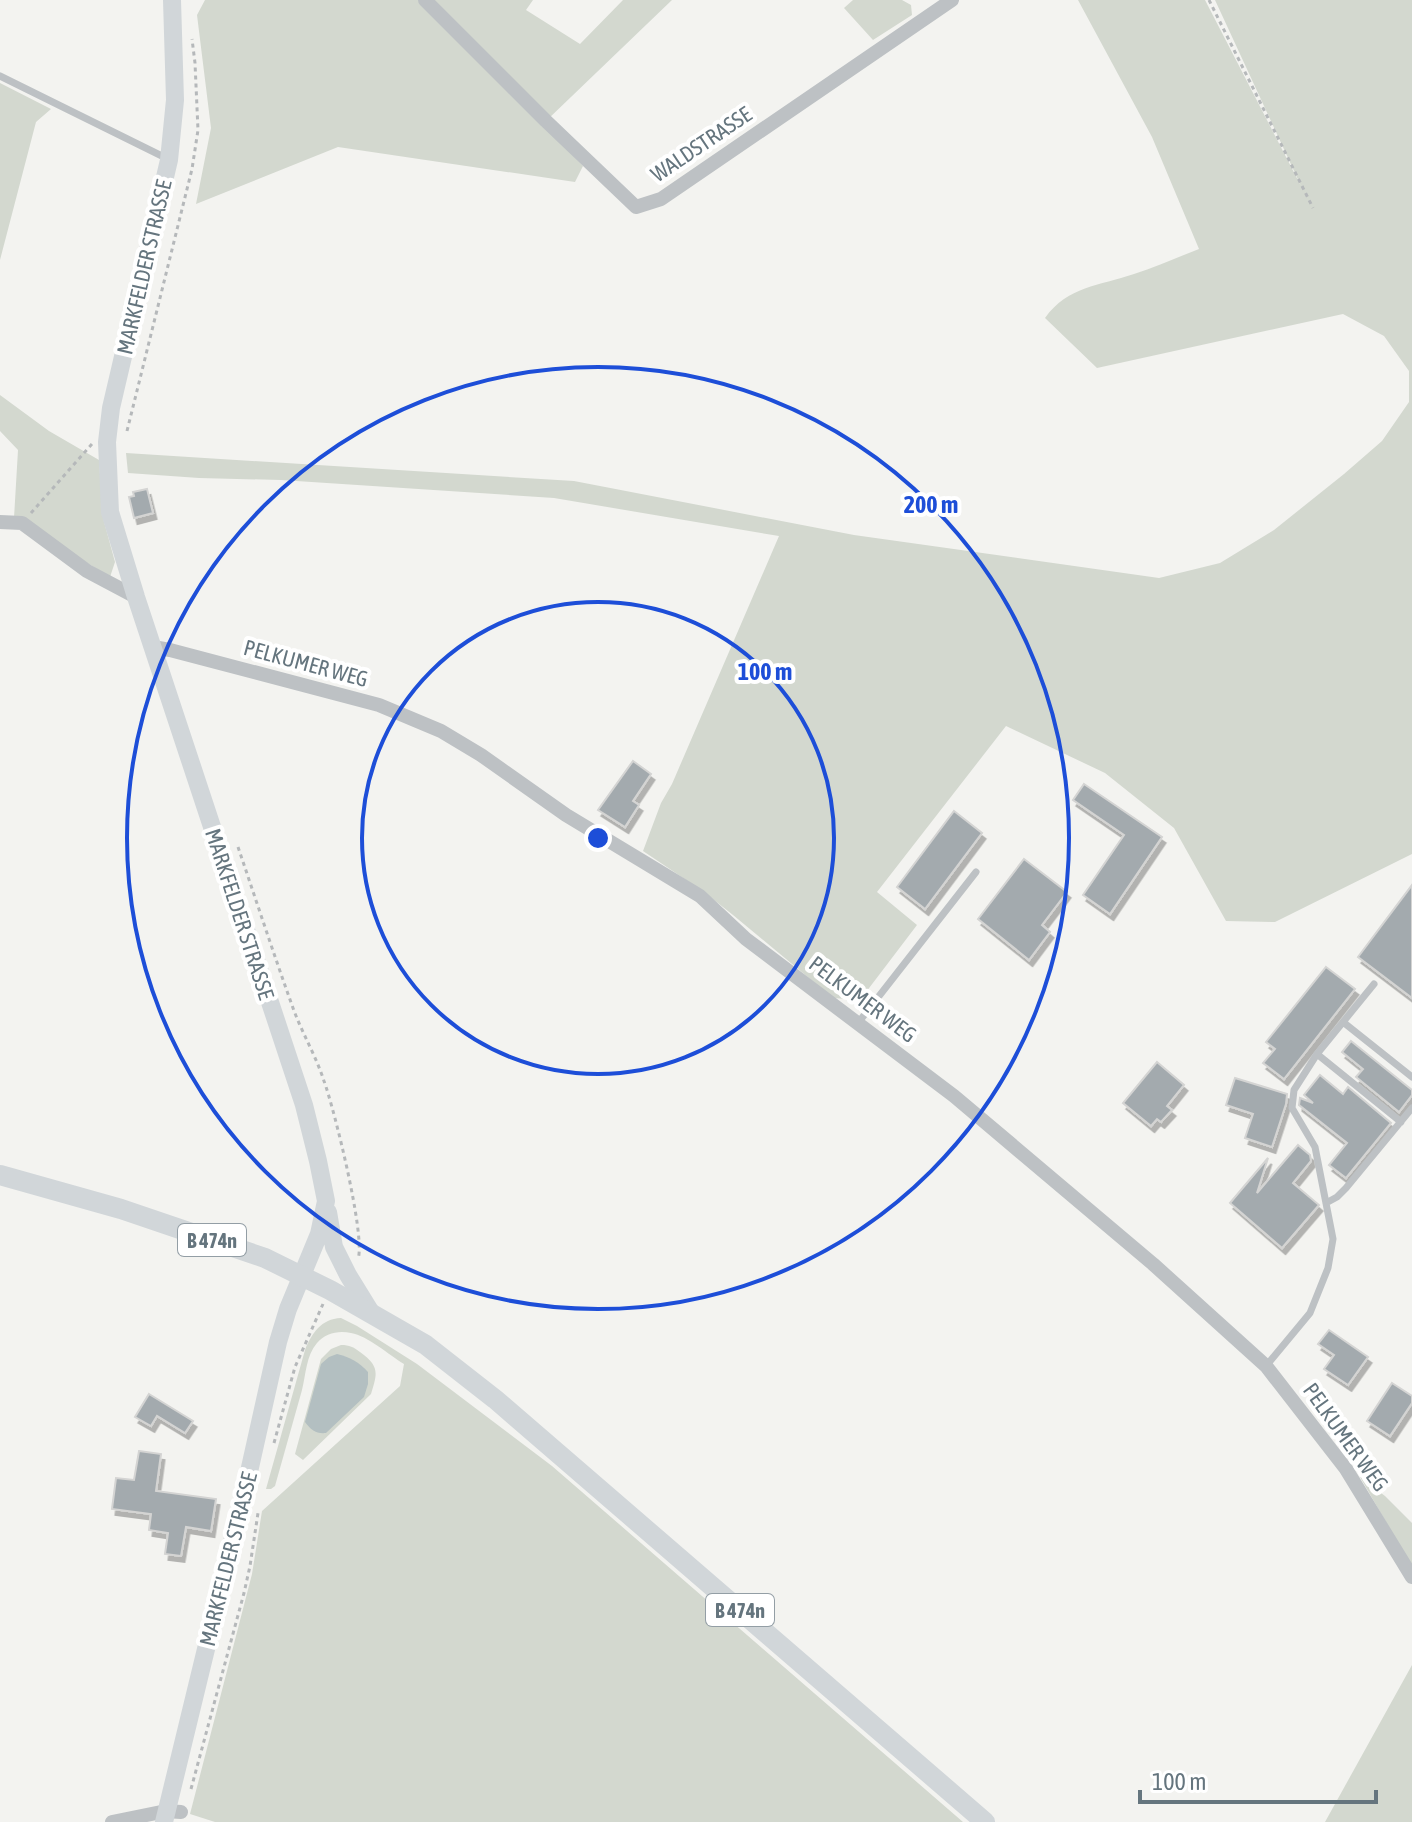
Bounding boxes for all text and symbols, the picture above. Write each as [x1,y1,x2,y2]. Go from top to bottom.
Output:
street label: WALDSTRASSE [646,101,757,187]
street label: MARKFELDER STRASSE [111,177,177,357]
text: 200 m [904,491,958,518]
street label: PELKUMER WEG [241,634,371,692]
text: 100 m [738,658,792,685]
centre of rings [584,824,612,852]
street label: MARKFELDER STRASSE [200,825,280,1003]
street label: PELKUMER WEG [804,950,922,1048]
road number: B 474n [178,1224,246,1256]
street label: PELKUMER WEG [1298,1378,1394,1496]
street label: MARKFELDER STRASSE [194,1469,262,1649]
road number: B 474n [706,1594,774,1626]
scale bar [1140,1754,1376,1804]
text: 100 m [1152,1768,1206,1795]

